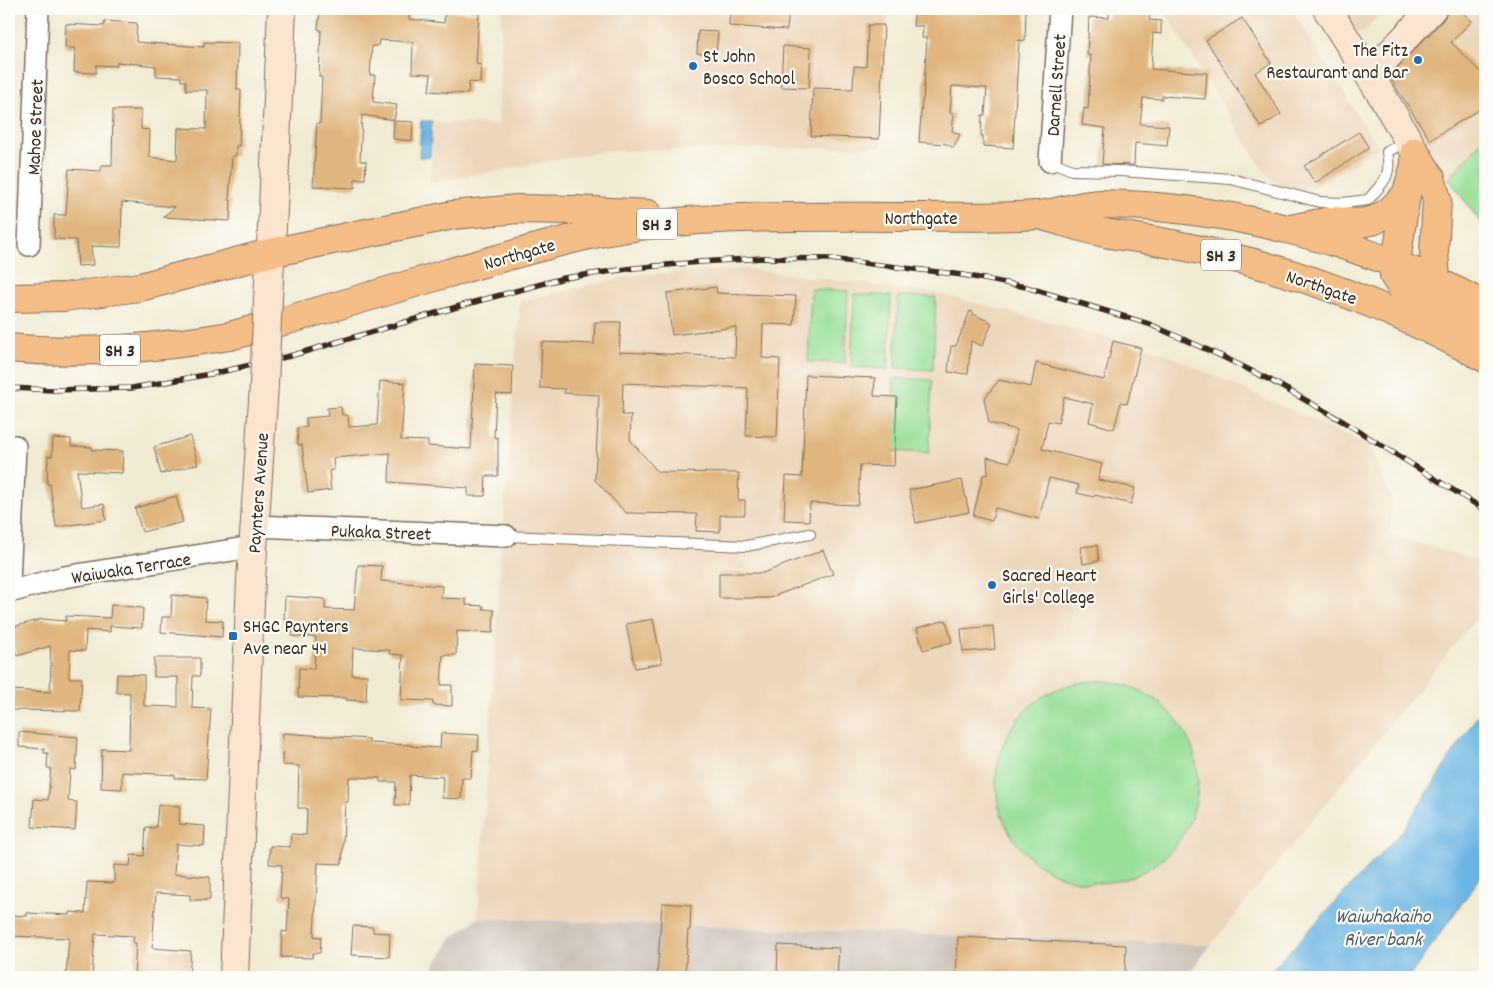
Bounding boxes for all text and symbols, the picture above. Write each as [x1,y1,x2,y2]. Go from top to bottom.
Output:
street label: Darnell Street [1041,33,1076,137]
place label: The Fitz Restaurant and Bar [1266,39,1408,88]
place label: St John Bosco School [703,45,796,94]
marker: The Fitz Restaurant and Bar [1412,54,1424,66]
marker: St John Bosco School [687,60,699,72]
street label: Mahoe Street [22,79,53,176]
street label: Northgate [884,207,958,234]
road number: SH 3 [637,208,677,240]
street label: Northgate [481,233,559,279]
road number: SH 3 [1201,240,1241,270]
street label: Northgate [1282,265,1360,314]
road number: SH 3 [100,334,140,366]
street label: Paynters Avenue [243,432,278,554]
street label: Pukaka Street [330,519,432,550]
street label: Waiwaka Terrace [70,548,193,593]
place label: Sacred Heart Girls' College [1002,564,1097,613]
marker: Sacred Heart Girls' College [986,579,998,591]
place label: SHGC Paynters Ave near 44 [243,615,349,664]
marker: SHGC Paynters Ave near 44 [227,630,239,642]
water label: Waiwhakaiho River bank [1335,904,1432,955]

